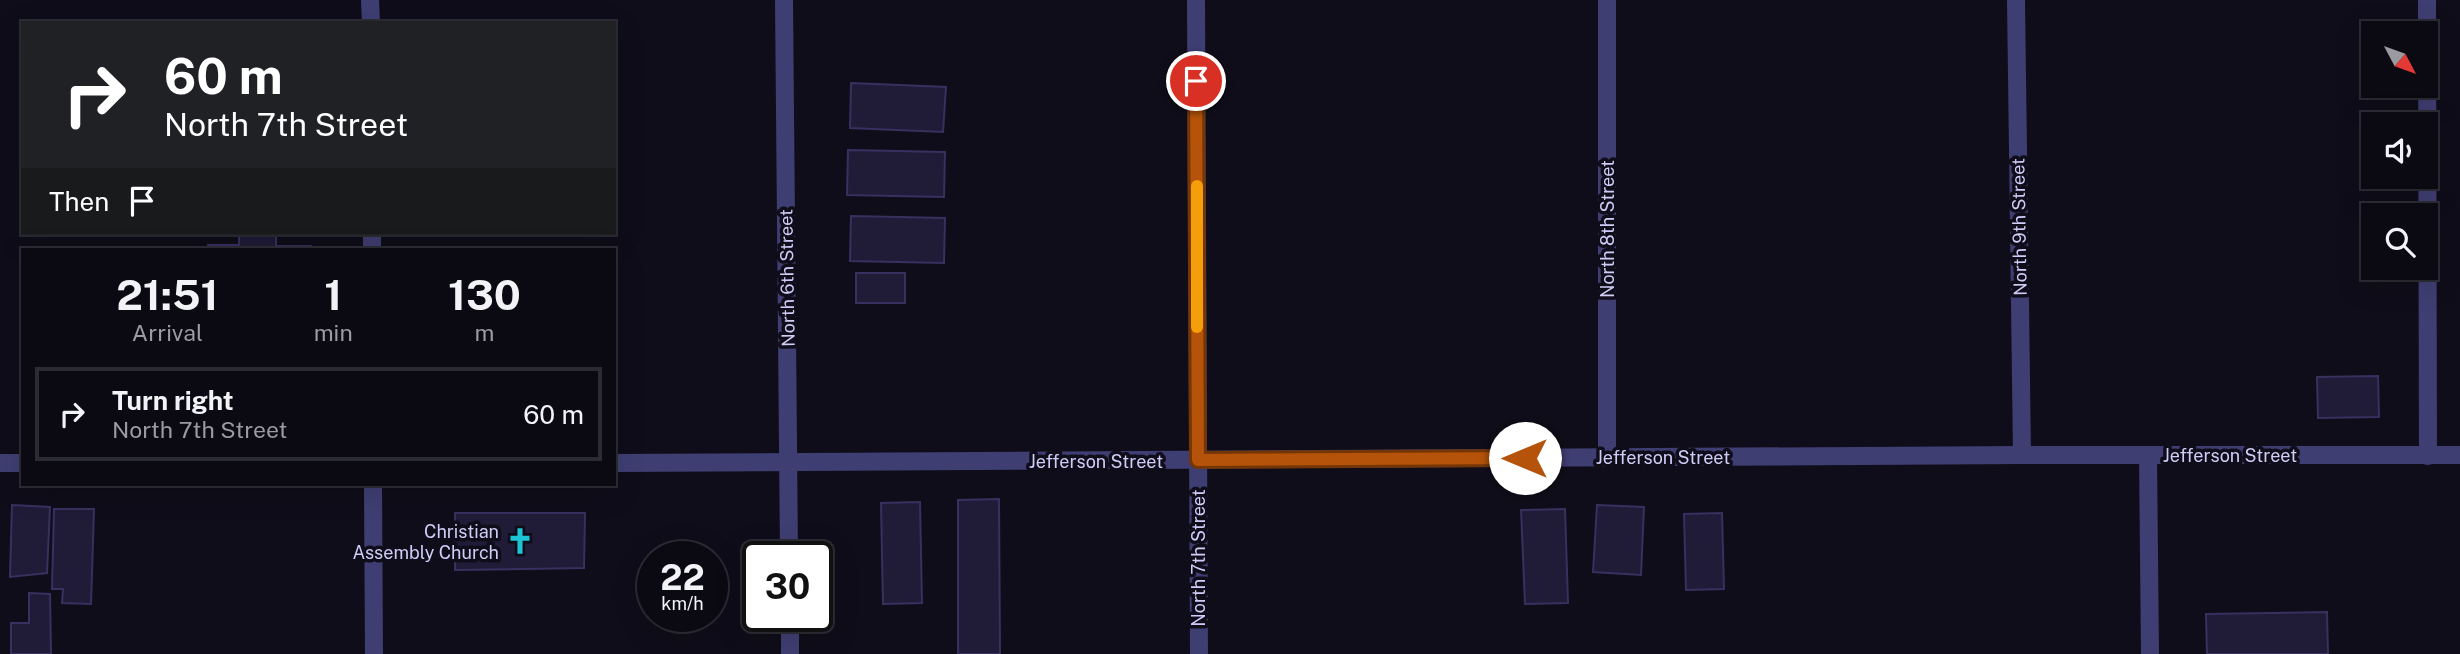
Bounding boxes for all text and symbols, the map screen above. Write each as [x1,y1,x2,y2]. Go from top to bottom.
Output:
north arrow [2361,21,2438,98]
map controls [2361,21,2438,280]
text: 60 m [164,47,283,105]
icon: right [49,49,140,140]
pin [1166,51,1226,111]
icon: arrive [1177,62,1215,100]
text: North 7th Street [164,106,408,143]
button: sound [2361,112,2438,189]
street label: North 9th Street [2007,158,2031,296]
street label: North 8th Street [1597,160,1618,298]
icon: arrive [123,182,161,220]
text: Then [49,186,109,217]
button: search [2361,203,2438,280]
street label: North 6th Street [775,209,799,347]
text: 21:51 [116,270,219,319]
text: 1 [324,270,342,319]
text: 130 [448,270,521,319]
text: Arrival [132,319,203,346]
text: min [314,319,353,346]
text: m [474,319,494,346]
text: Turn right [112,385,234,416]
icon: right [53,395,91,433]
text: 60 m [523,399,584,430]
text: North 7th Street [112,416,287,443]
position arrow [1488,421,1562,495]
street label: Jefferson Street [2163,445,2297,466]
street label: Jefferson Street [1596,447,1730,468]
street label: Jefferson Street [1029,451,1163,472]
street label: North 7th Street [1188,489,1209,627]
place label: Christian Assembly Church [352,521,499,563]
church icon: Christian Assembly Church [505,526,535,556]
speed limit sign: 30 [742,541,833,632]
text: 22 [660,557,705,598]
text: km/h [661,593,704,614]

